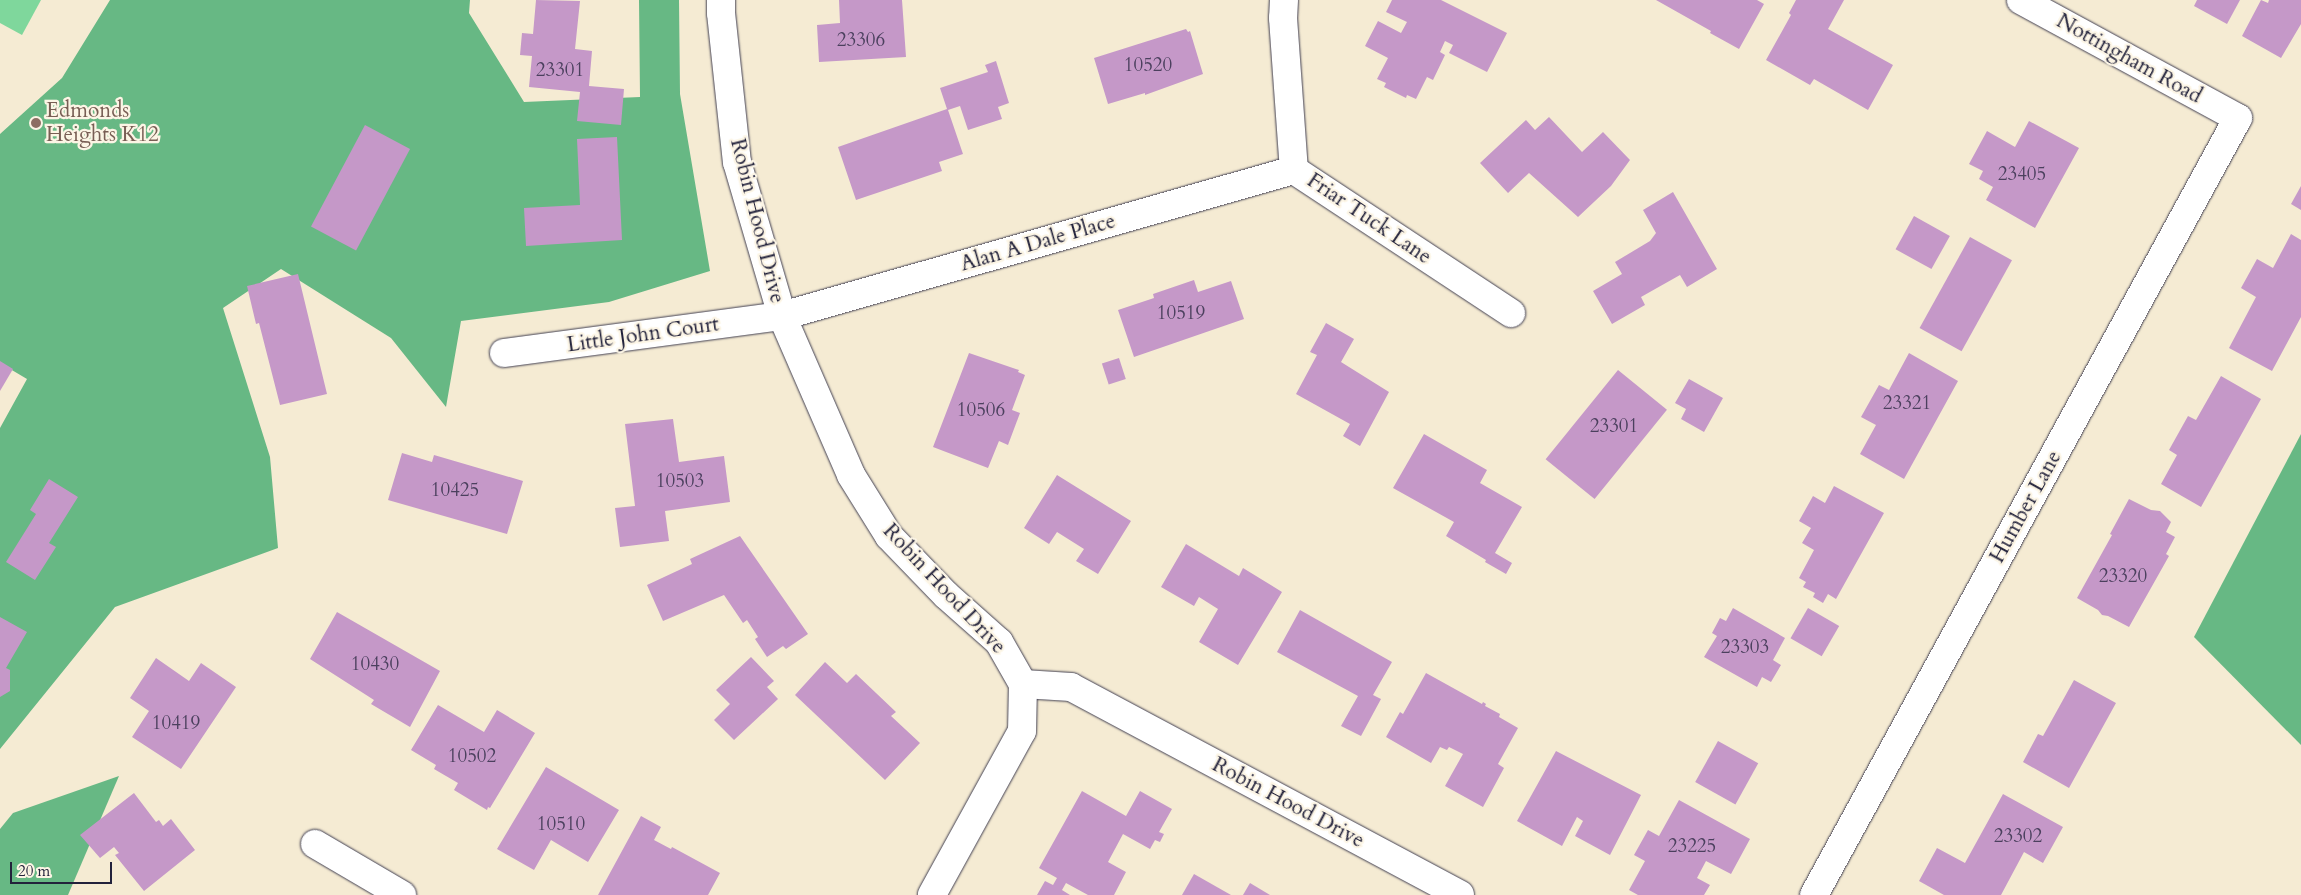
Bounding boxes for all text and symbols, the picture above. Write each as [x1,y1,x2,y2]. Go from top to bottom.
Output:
street label: Nottingham Road [2052,9,2206,109]
house number: 23306 [837,30,885,52]
house number: 10520 [1124,55,1172,77]
house number: 23301 [536,60,584,82]
place label: Edmonds Heights K12 [46,98,159,148]
marker: Edmonds Heights K12 [30,117,42,129]
street label: Robin Hood Drive [724,136,790,306]
house number: 23405 [1998,164,2046,186]
street label: Friar Tuck Lane [1302,168,1436,270]
street label: Alan A Dale Place [958,209,1118,277]
house number: 10519 [1157,303,1205,325]
street label: Little John Court [565,312,721,358]
house number: 23321 [1883,393,1931,415]
house number: 10506 [957,400,1005,422]
house number: 23301 [1590,416,1638,438]
street label: Humber Lane [1985,447,2067,567]
house number: 10503 [656,471,704,493]
house number: 10425 [431,480,479,502]
street label: Robin Hood Drive [877,519,1011,659]
house number: 23320 [2099,566,2147,588]
house number: 23303 [1721,637,1769,659]
house number: 10430 [351,654,399,676]
house number: 10419 [152,713,200,735]
house number: 10502 [448,746,496,768]
street label: Robin Hood Drive [1208,752,1368,854]
house number: 10510 [537,814,585,836]
house number: 23302 [1994,826,2042,848]
house number: 23225 [1668,836,1716,858]
scale bar [12,852,115,884]
text: 20 m [18,861,50,881]

